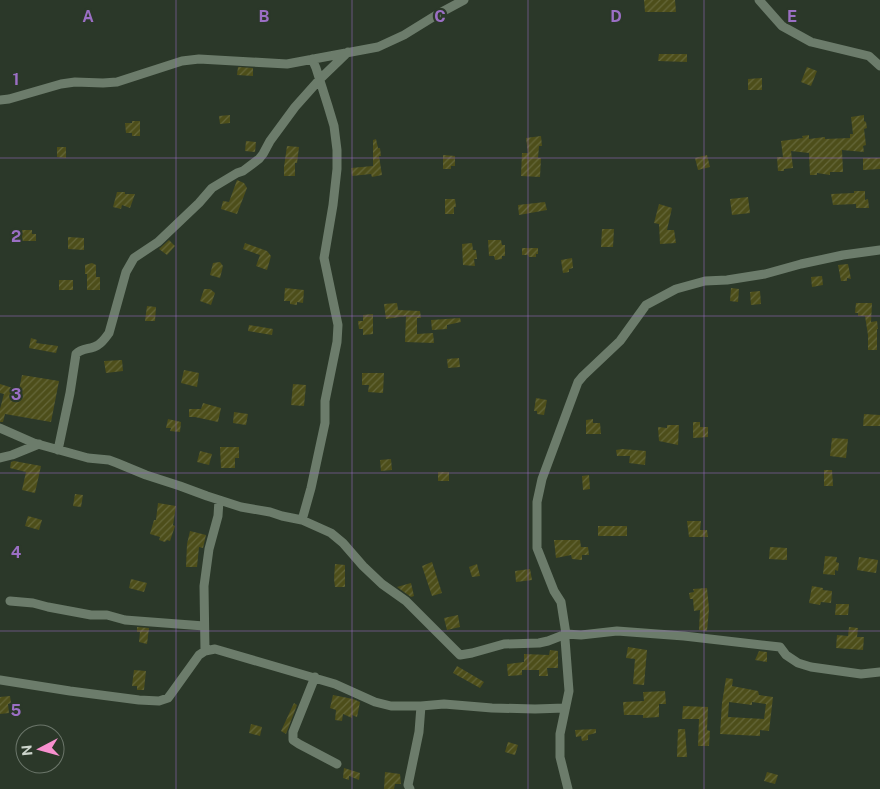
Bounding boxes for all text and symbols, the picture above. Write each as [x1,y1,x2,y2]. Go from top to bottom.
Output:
text: A [82,7,94,26]
text: B [259,7,270,26]
text: C [434,7,446,26]
text: D [610,7,622,26]
text: E [787,7,797,26]
text: 1 [13,70,19,89]
text: 2 [11,227,21,246]
text: 3 [11,385,21,404]
text: 4 [11,543,22,562]
text: 5 [11,701,22,720]
north arrow [15,724,65,774]
text: N [19,744,36,757]

